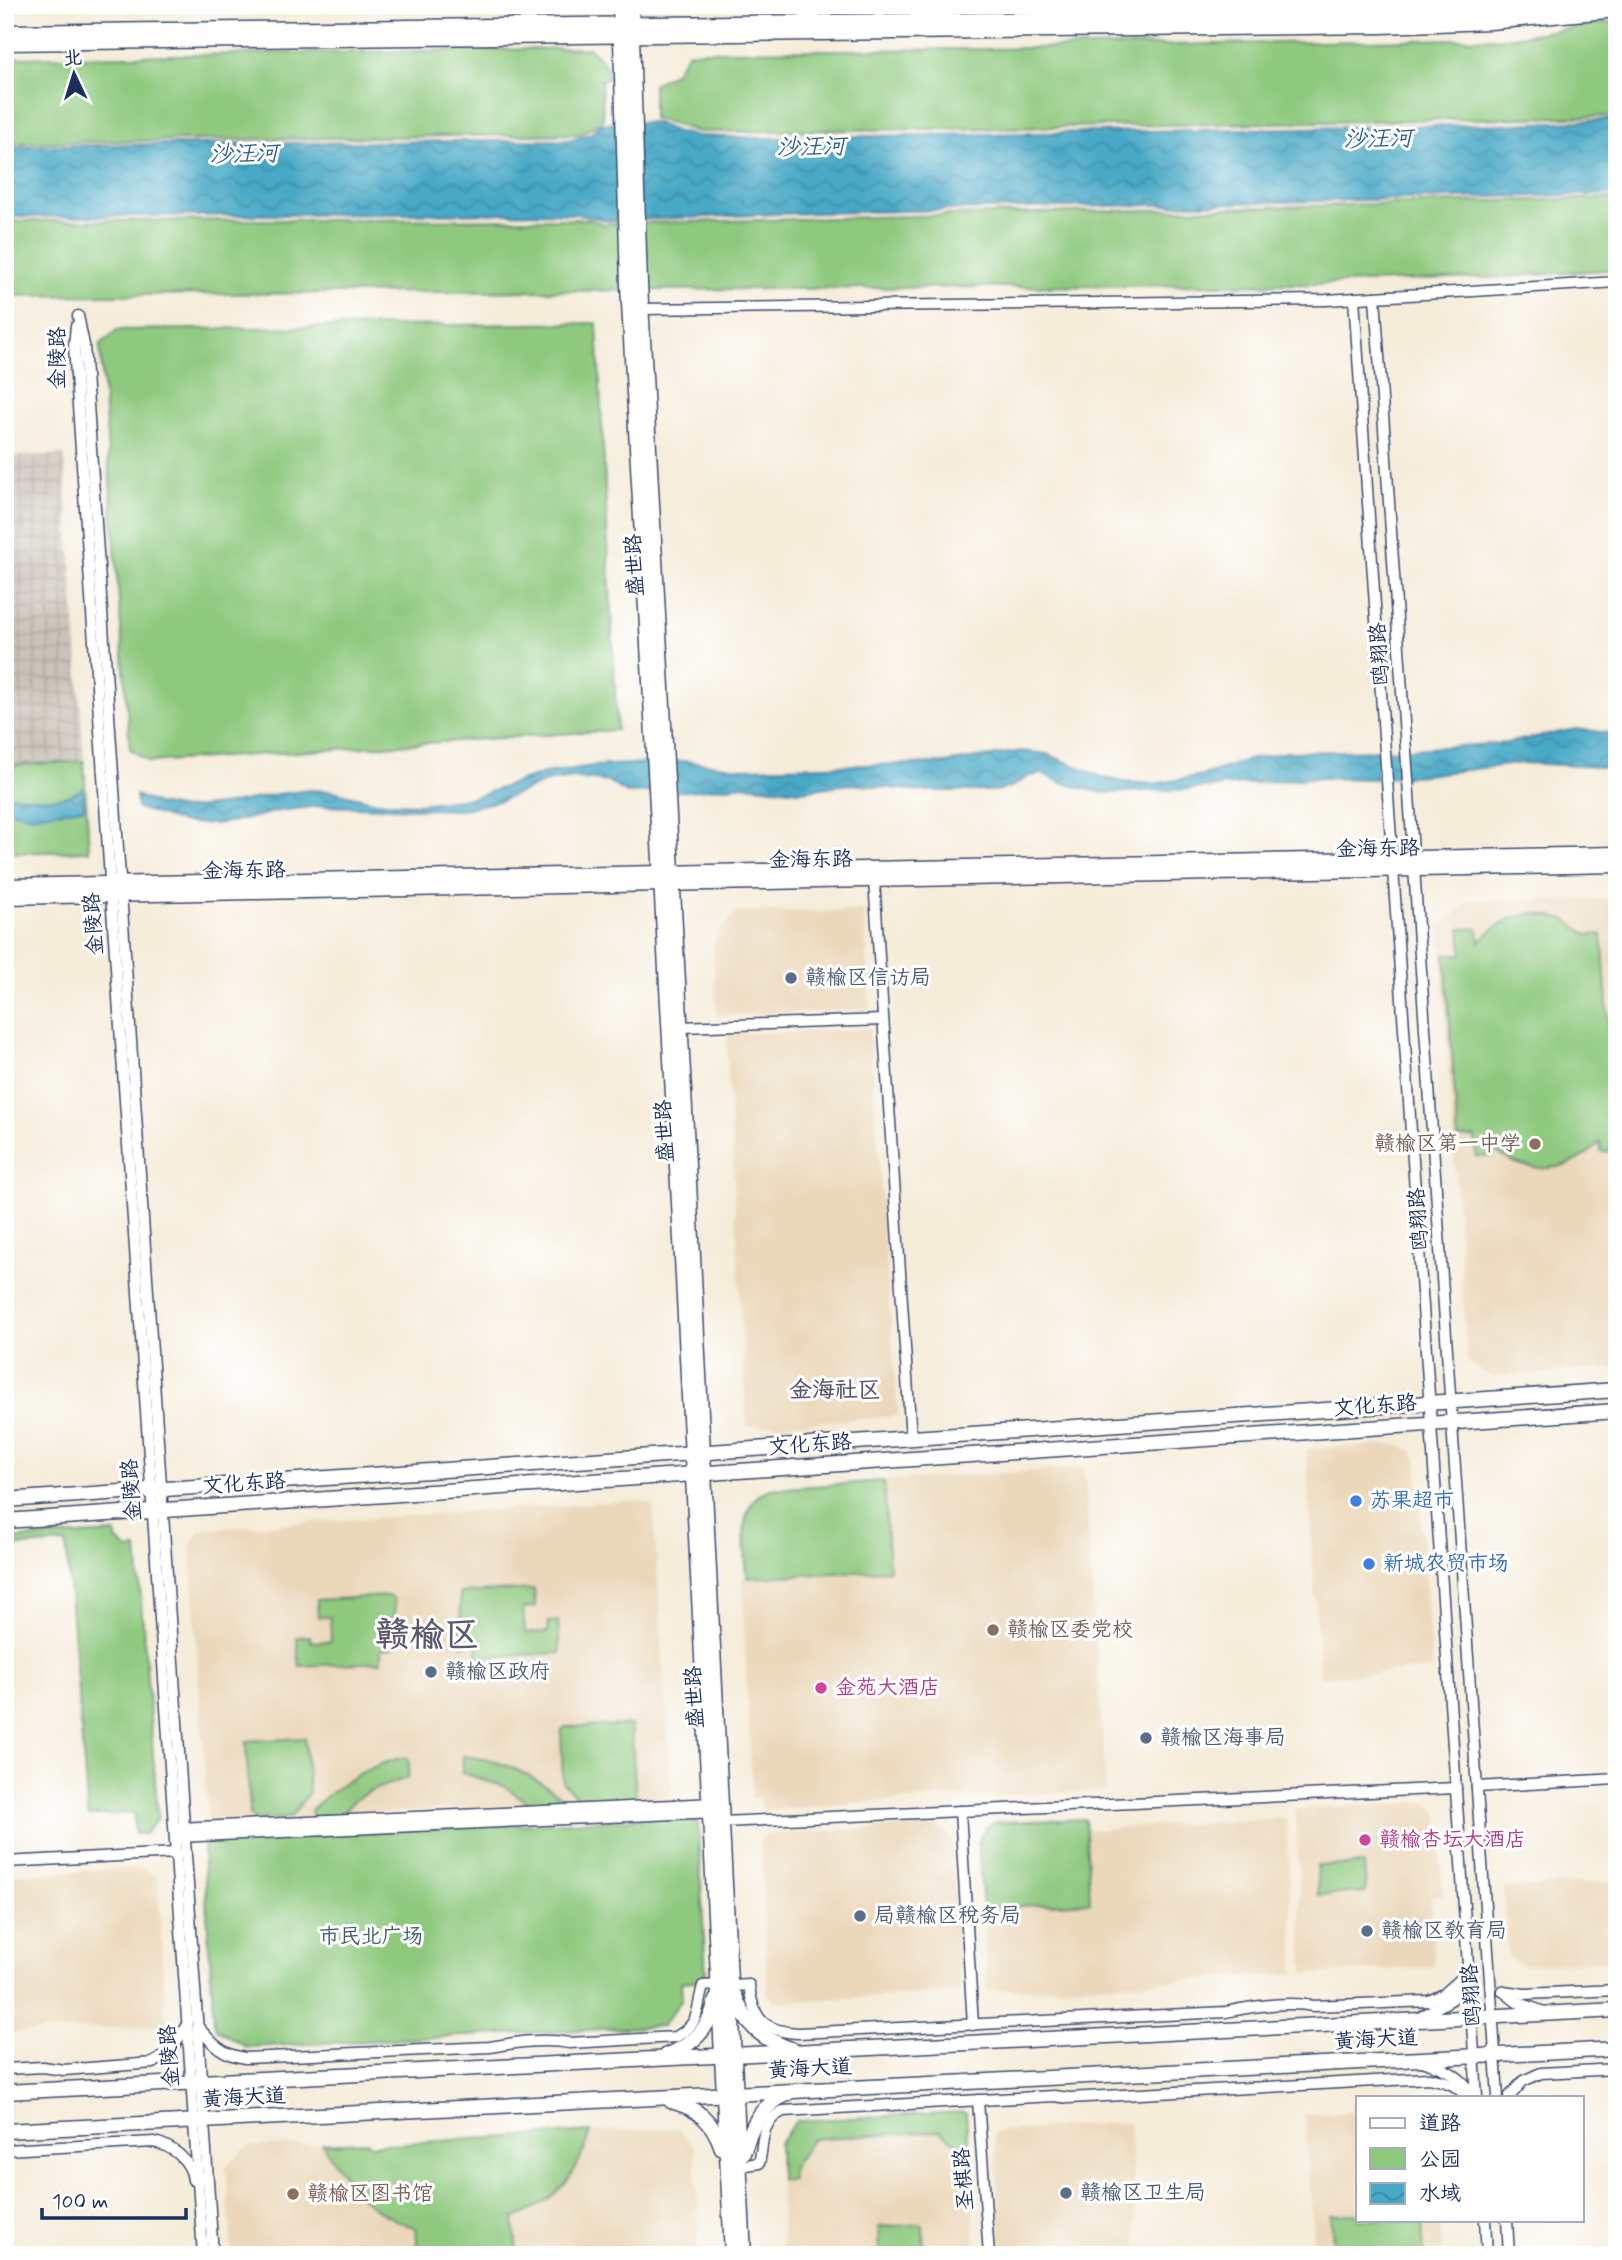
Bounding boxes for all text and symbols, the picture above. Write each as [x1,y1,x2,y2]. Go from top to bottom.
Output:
north arrow [38,38,108,108]
text: 北 [63,45,83,72]
water label: 沙汪河 [1343,124,1417,156]
water label: 沙汪河 [776,132,850,164]
water label: 沙汪河 [209,139,283,171]
street label: 金陵路 [44,327,72,390]
street label: 盛世路 [619,533,651,597]
street label: 鸥翔路 [1364,622,1396,686]
street label: 金海东路 [1336,834,1420,864]
street label: 金海东路 [769,845,853,875]
street label: 金海东路 [202,856,286,886]
street label: 金陵路 [78,892,110,956]
place label: 赣榆区信访局 [805,964,931,992]
marker: 赣榆区信访局 [783,970,799,986]
street label: 盛世路 [649,1099,681,1163]
place label: 赣榆区第一中学 [1374,1130,1521,1158]
marker: 赣榆区第一中学 [1527,1136,1543,1152]
street label: 鸥翔路 [1403,1187,1435,1251]
district label: 金海社区 [789,1376,881,1406]
street label: 文化东路 [1332,1389,1418,1423]
street label: 文化东路 [767,1428,853,1462]
street label: 金陵路 [116,1458,148,1522]
street label: 文化东路 [201,1467,287,1501]
place label: 苏果超市 [1370,1487,1454,1515]
marker: 苏果超市 [1348,1493,1364,1509]
place label: 新城农贸市场 [1383,1550,1509,1578]
marker: 新城农贸市场 [1361,1556,1377,1572]
district label: 赣榆区 [374,1613,480,1659]
place label: 赣榆区委党校 [1007,1616,1133,1644]
marker: 赣榆区委党校 [985,1622,1001,1638]
place label: 赣榆区政府 [445,1658,550,1686]
marker: 赣榆区政府 [423,1664,439,1680]
street label: 盛世路 [679,1665,711,1729]
place label: 金苑大酒店 [835,1674,940,1702]
marker: 金苑大酒店 [813,1680,829,1696]
place label: 赣榆区海事局 [1160,1724,1286,1752]
marker: 赣榆区海事局 [1138,1730,1154,1746]
place label: 赣榆杏坛大酒店 [1379,1826,1526,1854]
marker: 赣榆杏坛大酒店 [1357,1832,1373,1848]
place label: 局赣榆区税务局 [874,1902,1021,1930]
marker: 局赣榆区税务局 [852,1908,868,1924]
place label: 赣榆区教育局 [1381,1917,1507,1945]
park label: 市民北广场 [319,1923,424,1951]
marker: 赣榆区教育局 [1359,1923,1375,1939]
street label: 鸥翔路 [1456,1963,1488,2027]
street label: 金陵路 [154,2024,186,2088]
street label: 黄海大道 [1333,2024,1419,2056]
street label: 黄海大道 [767,2053,853,2085]
street label: 黄海大道 [201,2082,287,2114]
legend [1356,2096,1584,2222]
text: 道路 [1419,2110,1461,2138]
text: 公园 [1419,2146,1461,2174]
street label: 圣棋路 [948,2147,980,2211]
scale bar [42,2176,186,2220]
place label: 赣榆区卫生局 [1080,2179,1206,2207]
place label: 赣榆区图书馆 [307,2180,433,2208]
text: 水域 [1419,2180,1461,2208]
marker: 赣榆区卫生局 [1058,2185,1074,2201]
marker: 赣榆区图书馆 [285,2186,301,2202]
text: 100 m [52,2188,108,2216]

